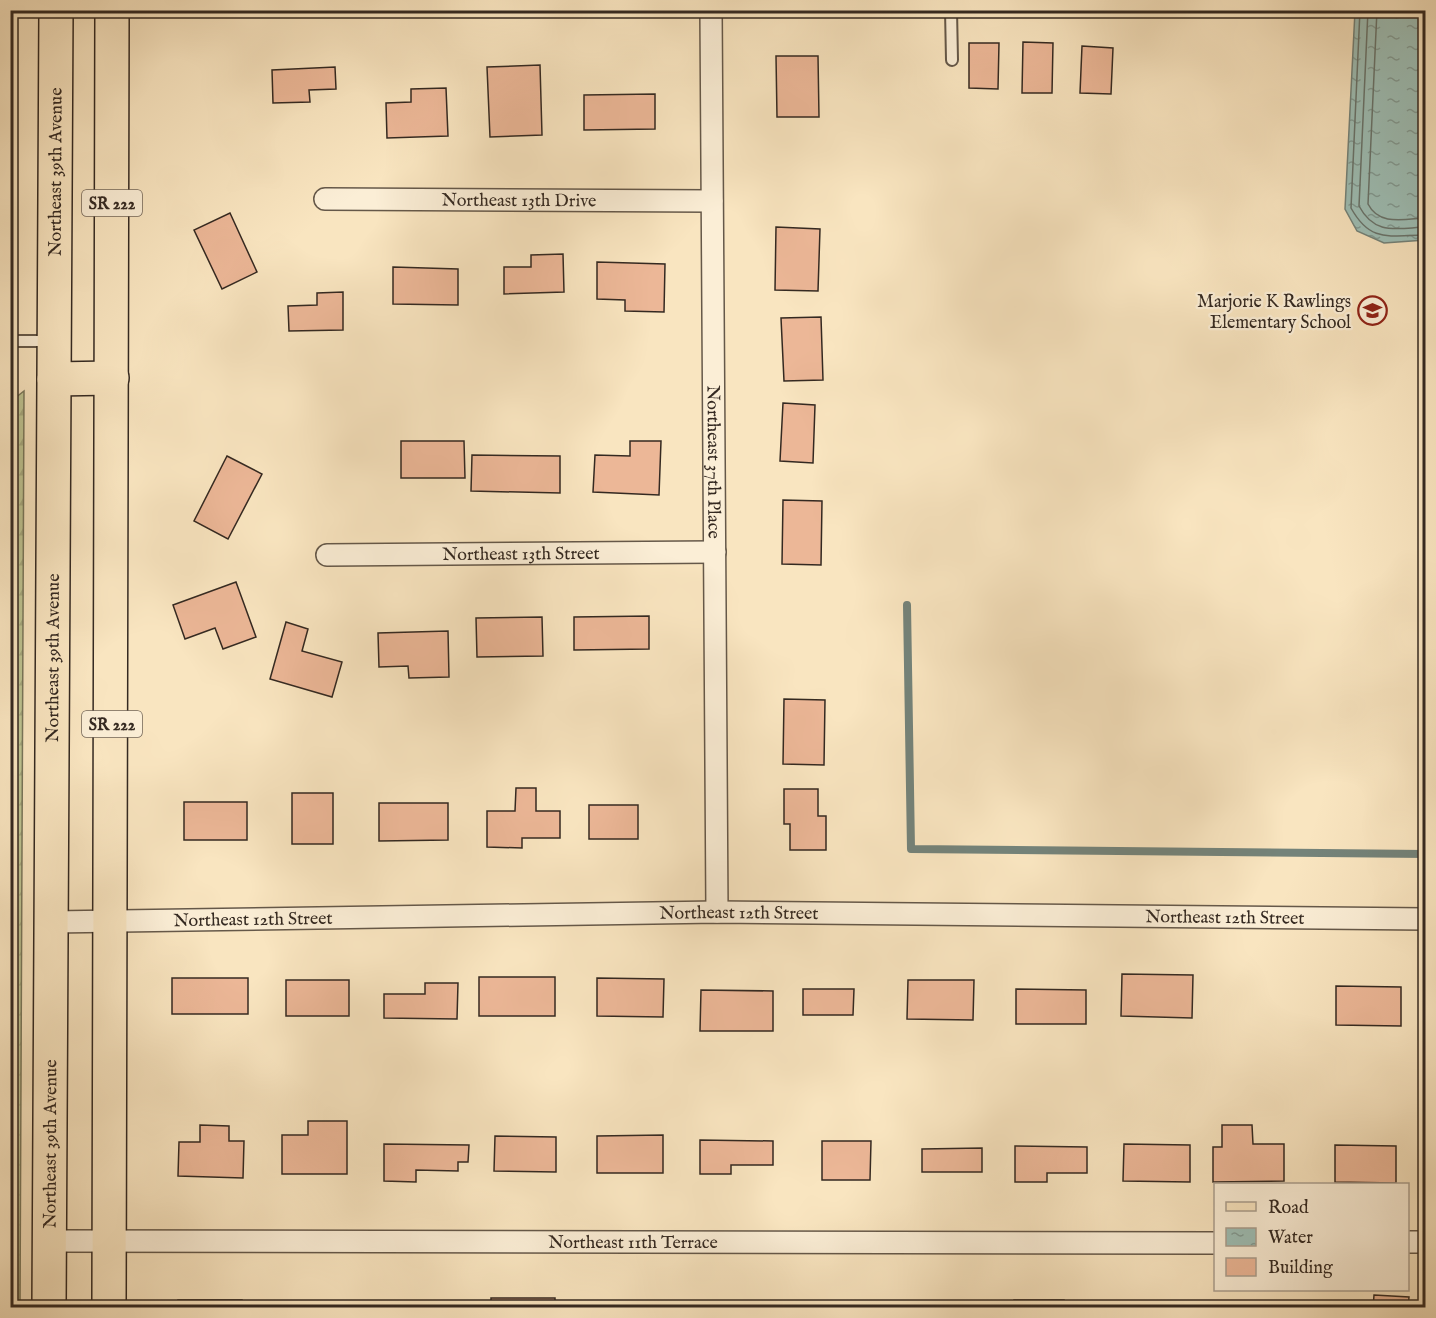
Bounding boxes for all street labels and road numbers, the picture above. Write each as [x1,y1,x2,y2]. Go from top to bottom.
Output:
street label: Northeast 39th Avenue [45,87,69,257]
road number: SR 222 [82,190,142,216]
street label: Northeast 13th Drive [442,190,596,213]
street label: Northeast 37th Place [700,385,725,539]
street label: Northeast 13th Street [442,543,600,567]
street label: Northeast 39th Avenue [42,573,66,743]
road number: SR 222 [82,711,142,737]
street label: Northeast 12th Street [659,902,819,926]
street label: Northeast 12th Street [1145,906,1305,931]
street label: Northeast 12th Street [173,908,333,933]
street label: Northeast 39th Avenue [39,1059,63,1229]
street label: Northeast 11th Terrace [548,1232,718,1255]

